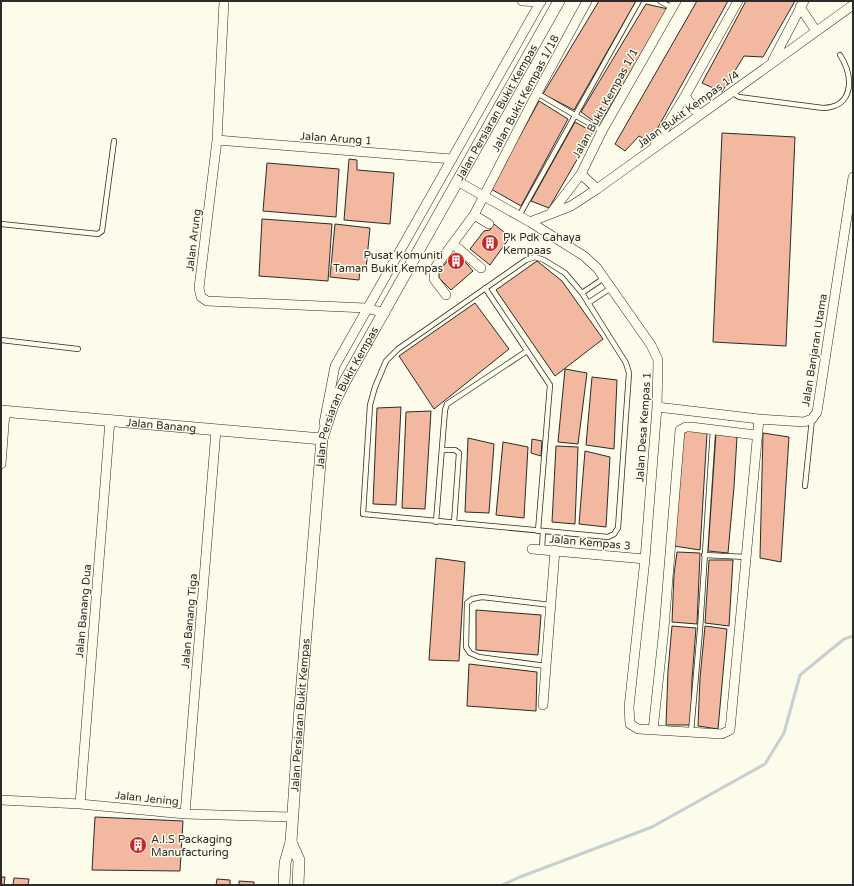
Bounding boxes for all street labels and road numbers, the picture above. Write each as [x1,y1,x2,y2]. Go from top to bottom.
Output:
street label: Jalan Bukit Kempas 1/18 [489,33,562,154]
street label: Jalan Persiaran Bukit Kempas [453,42,540,183]
street label: Jalan Bukit Kempas 1/1 [570,46,641,160]
street label: Jalan Bukit Kempas 1/4 [635,68,742,151]
street label: Jalan Arung 1 [299,129,372,148]
street label: Jalan Arung [183,208,204,272]
street label: Jalan Banjaran Utama [799,293,830,407]
street label: Jalan Persiaran Bukit Kempas [314,325,381,470]
street label: Jalan Desa Kempas 1 [633,372,654,482]
street label: Jalan Banang [126,416,197,435]
street label: Jalan Kempas 3 [549,532,631,553]
street label: Jalan Banang Dua [73,564,94,658]
street label: Jalan Banang Tiga [179,573,200,669]
street label: Jalan Persiaran Bukit Kempas [288,638,313,792]
street label: Jalan Jening [114,789,180,808]

